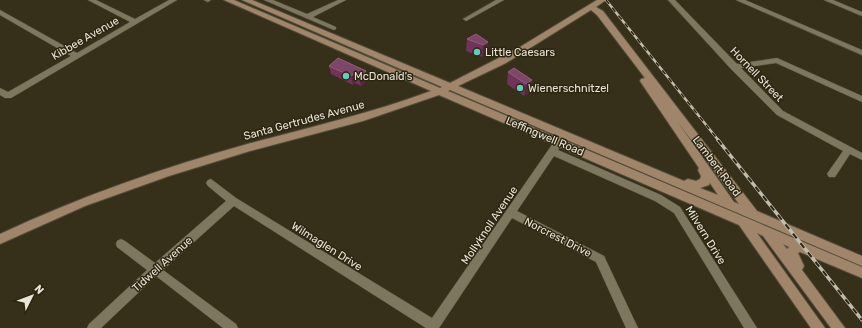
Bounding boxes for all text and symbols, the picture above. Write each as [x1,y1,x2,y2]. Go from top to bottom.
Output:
street label: Kibbee Avenue [49,14,121,63]
street label: Hornell Street [727,44,786,105]
place label: Little Caesars [485,46,555,59]
marker: Little Caesars [472,47,482,57]
place label: McDonald's [354,70,413,83]
marker: McDonald's [341,71,351,81]
place label: Wienerschnitzel [528,82,609,95]
marker: Wienerschnitzel [515,83,525,93]
street label: Santa Gertrudes Avenue [242,98,366,143]
street label: Leffingwell Road [504,114,586,159]
street label: Lambert Road [690,134,743,199]
street label: Mollyknoll Avenue [458,184,520,267]
street label: Milvern Drive [683,204,729,267]
street label: Norcrest Drive [522,215,593,260]
street label: Wilmaglen Drive [289,219,365,273]
street label: Tidwell Avenue [130,234,195,295]
north arrow [12,276,52,316]
text: N [32,282,47,297]

